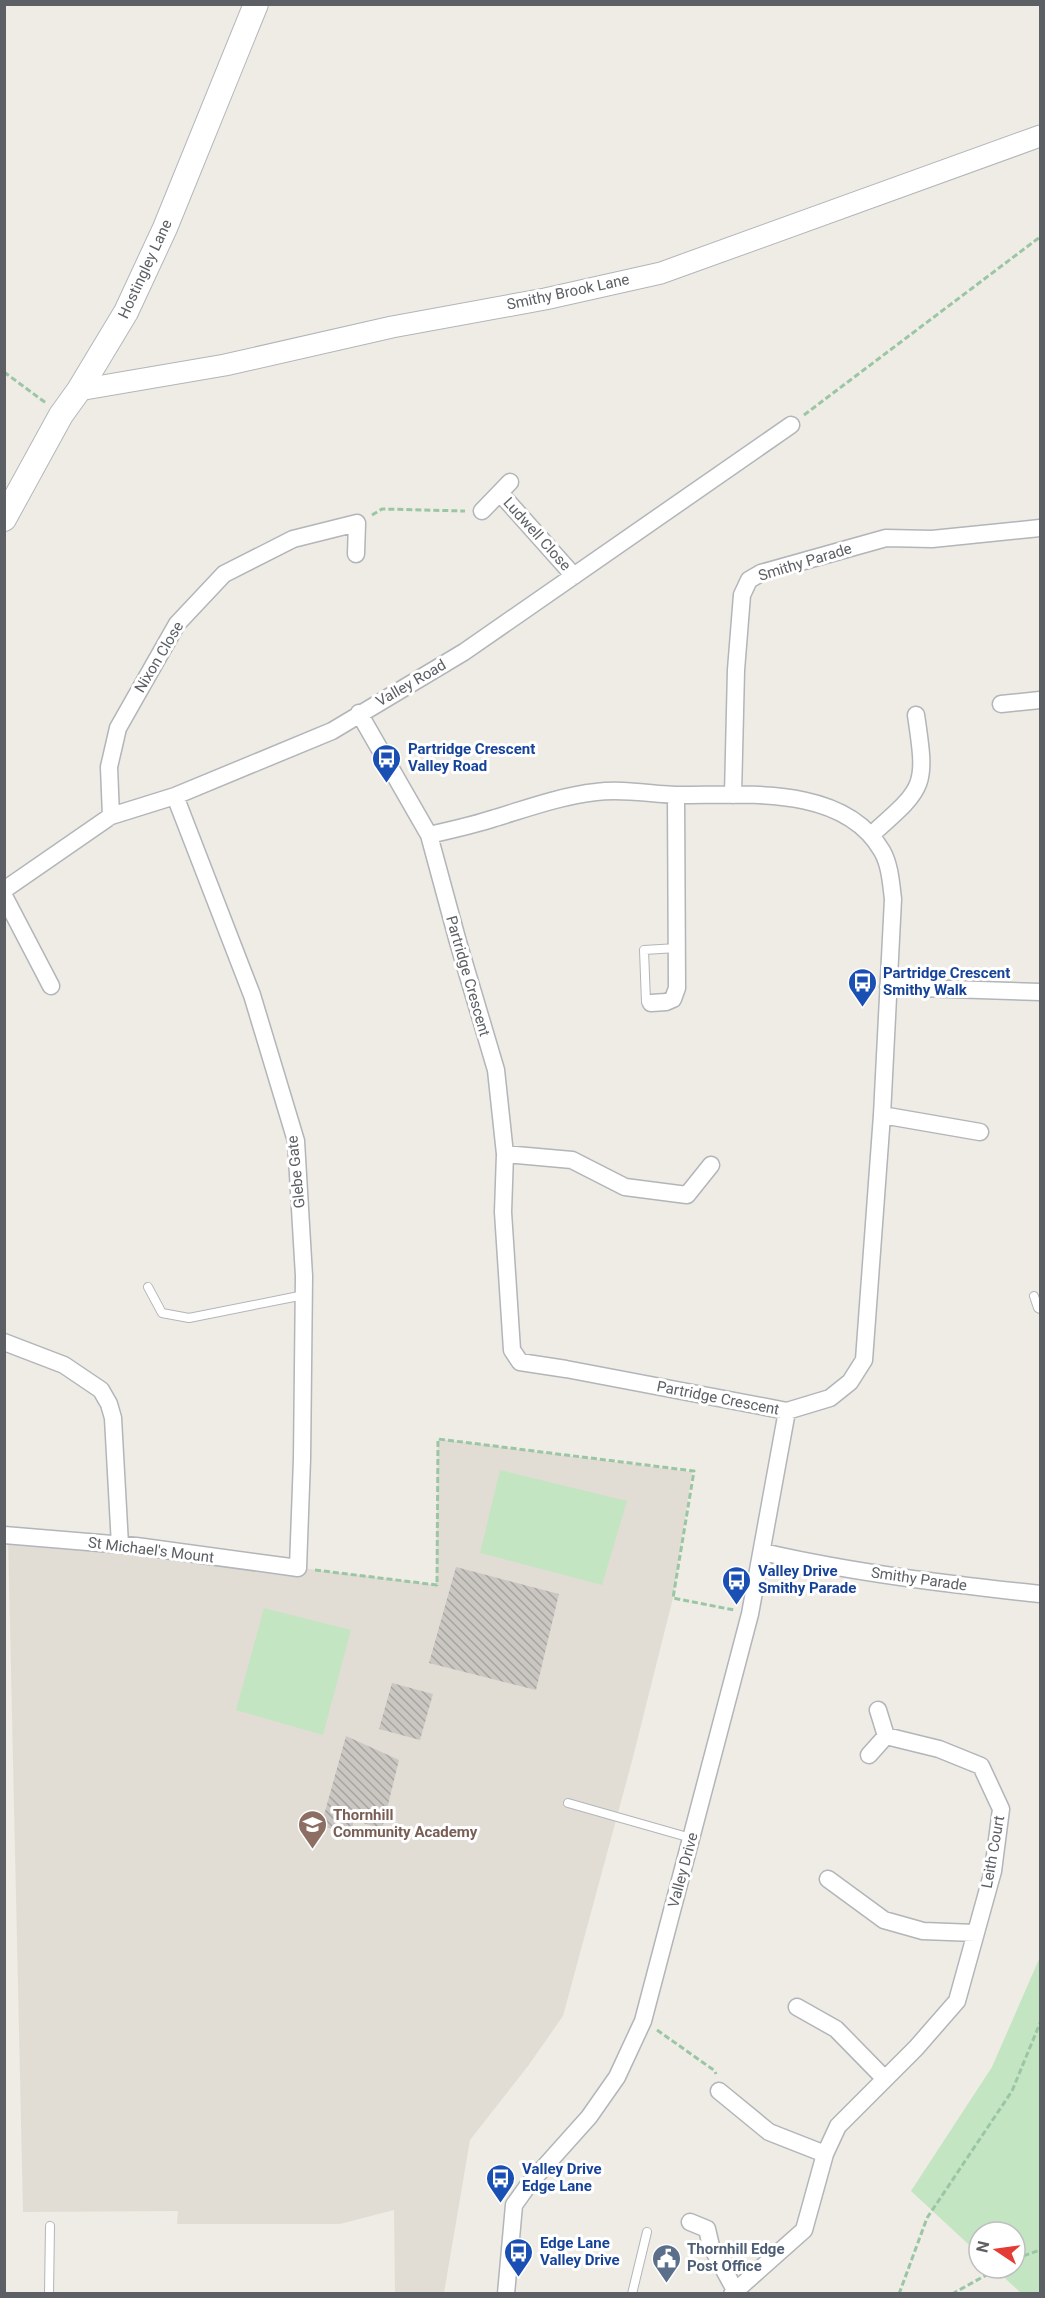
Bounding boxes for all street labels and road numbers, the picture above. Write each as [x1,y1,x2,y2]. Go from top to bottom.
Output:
street label: Hostingley Lane [114,217,176,321]
street label: Smithy Brook Lane [505,270,631,314]
street label: Ludwell Close [499,494,575,574]
street label: Smithy Parade [756,539,854,585]
street label: Nixon Close [131,618,187,696]
street label: Valley Road [373,656,449,710]
street label: Partridge Crescent [442,914,494,1038]
street label: Glebe Gate [283,1135,309,1209]
street label: Partridge Crescent [655,1377,781,1419]
street label: St Michael's Mount [87,1533,215,1567]
street label: Smithy Parade [870,1563,968,1595]
street label: Leith Court [978,1814,1008,1890]
street label: Valley Drive [664,1830,702,1910]

